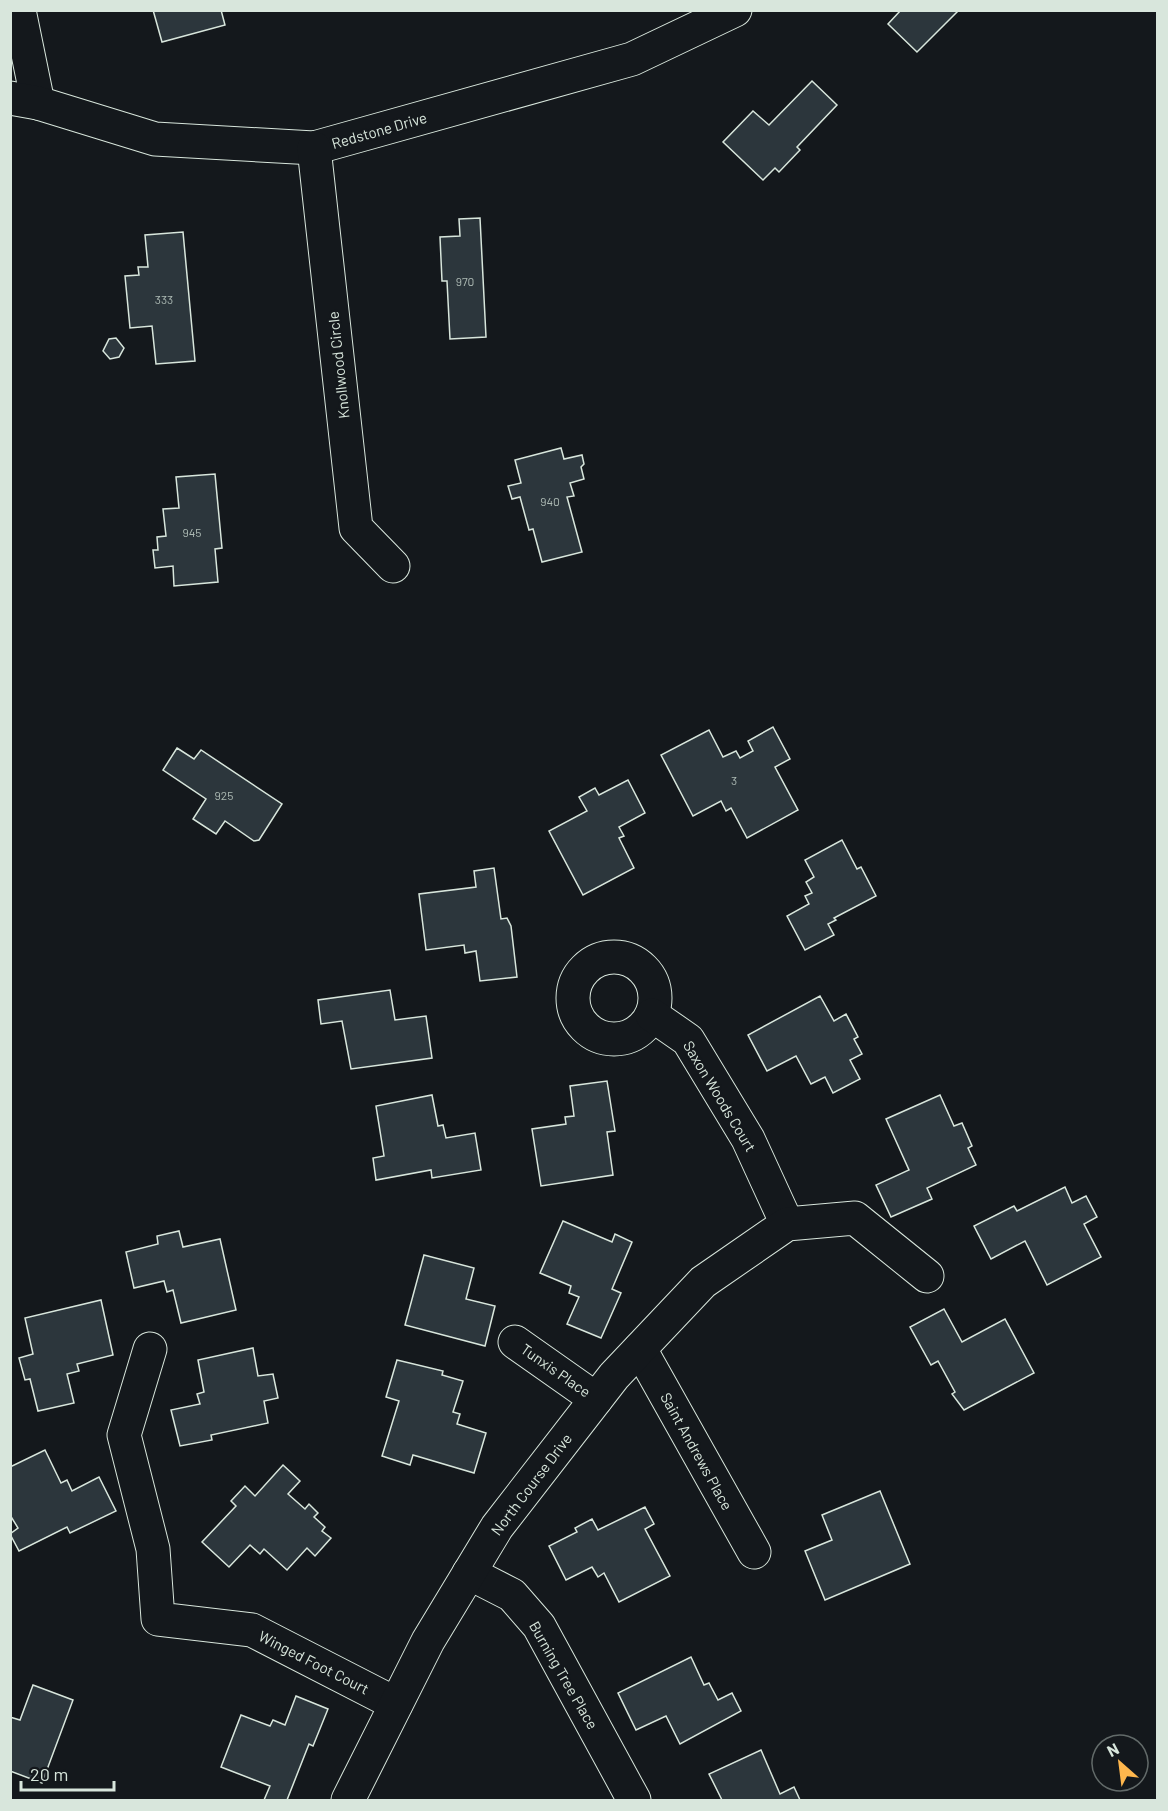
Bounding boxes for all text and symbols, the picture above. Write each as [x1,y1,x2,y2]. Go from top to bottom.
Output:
street label: Redstone Drive [329,108,429,152]
house number: 970 [456,274,474,288]
house number: 333 [155,292,173,306]
street label: Knollwood Circle [323,310,353,420]
house number: 940 [540,494,560,508]
house number: 945 [182,525,202,539]
house number: 3 [731,773,737,787]
house number: 925 [215,788,233,802]
street label: Saxon Woods Court [680,1037,760,1155]
street label: Tunxis Place [518,1339,594,1401]
street label: Saint Andrews Place [657,1389,737,1513]
street label: North Course Drive [487,1430,575,1538]
street label: Burning Tree Place [526,1618,602,1732]
street label: Winged Foot Court [256,1626,372,1698]
north arrow [1090,1733,1150,1793]
text: N [1104,1738,1122,1760]
scale bar [21,1754,114,1792]
text: 20 m [30,1763,68,1785]

